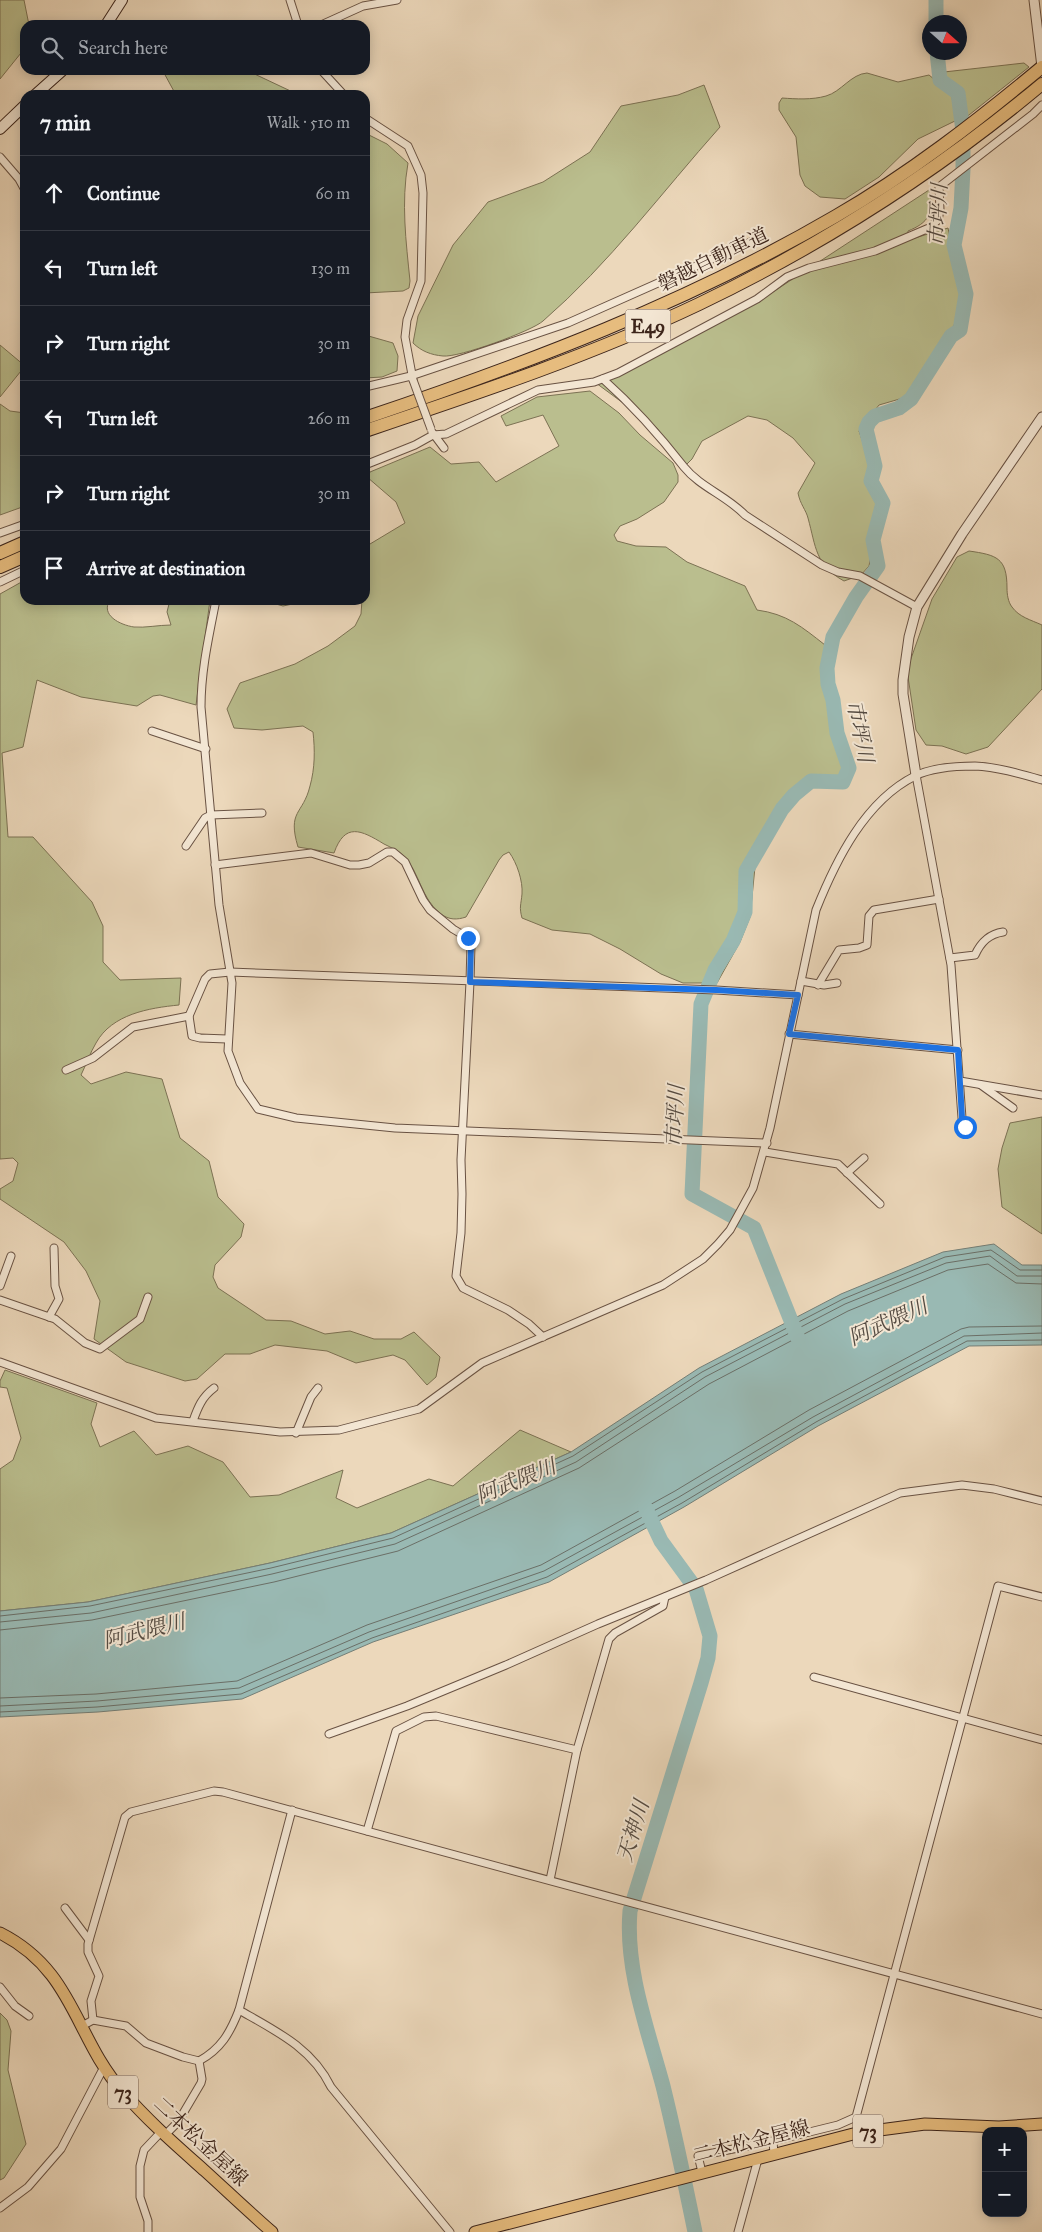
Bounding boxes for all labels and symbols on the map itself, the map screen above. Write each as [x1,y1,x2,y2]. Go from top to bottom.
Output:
north arrow [922,15,967,60]
water label: 市坪川 [923,181,953,247]
street label: 磐越自動車道 [654,222,772,296]
road number: E49 [626,310,670,342]
water label: 市坪川 [841,698,879,766]
route end [457,927,480,950]
water label: 市坪川 [660,1082,690,1148]
route start [954,1116,977,1139]
water label: 阿武隈川 [844,1292,933,1351]
water label: 阿武隈川 [472,1452,562,1509]
water label: 阿武隈川 [100,1608,190,1654]
water label: 天神川 [611,1795,655,1865]
road number: 73 [108,2076,138,2108]
street label: 二本松金屋線 [149,2091,253,2191]
road number: 73 [853,2114,883,2148]
street label: 二本松金屋線 [690,2115,812,2167]

